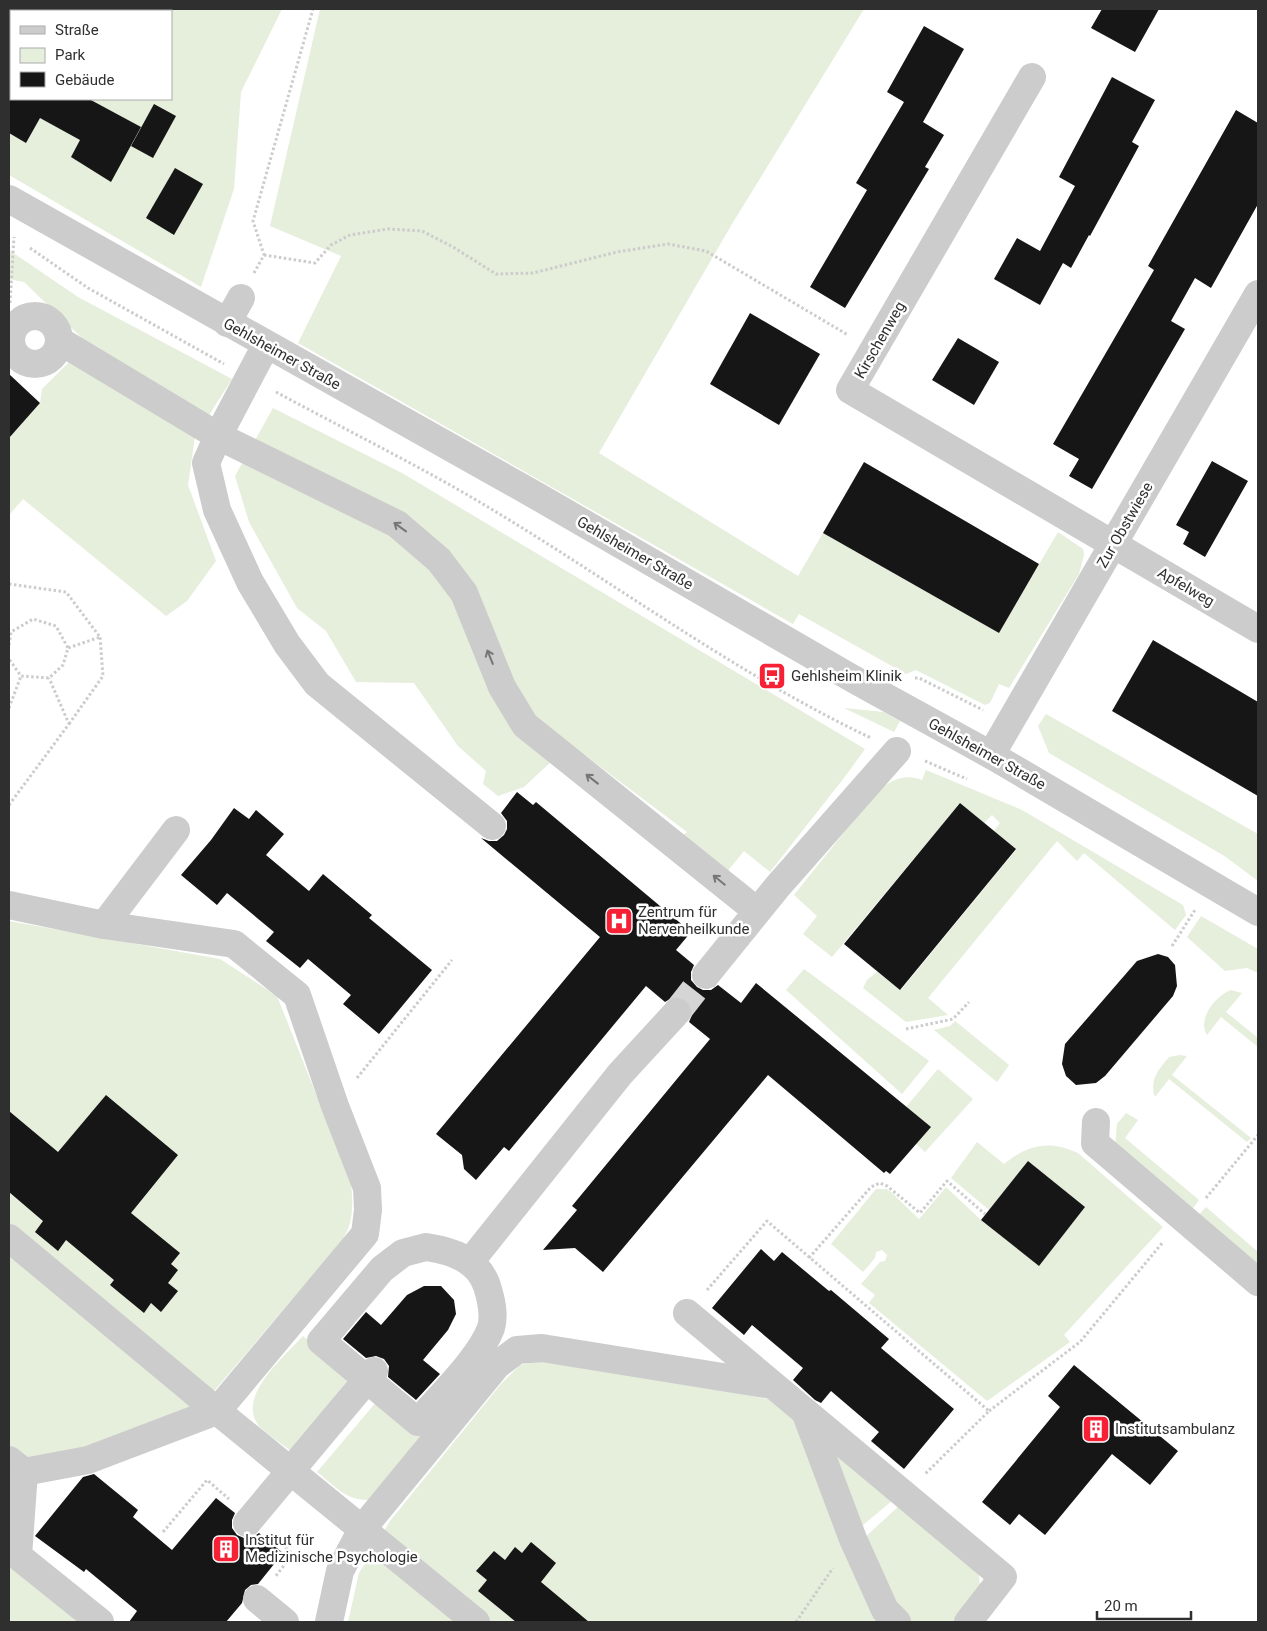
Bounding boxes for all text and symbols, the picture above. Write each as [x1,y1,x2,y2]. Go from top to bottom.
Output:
legend [10,10,172,100]
text: Straße [55,21,99,39]
text: Park [55,46,86,64]
text: Gebäude [55,71,114,89]
street label: Kirschenweg [851,298,909,382]
street label: Gehlsheimer Straße [220,314,344,394]
street label: Zur Obstwiese [1093,479,1157,571]
street label: Gehlsheimer Straße [574,512,696,594]
one-way arrow [393,522,407,532]
street label: Apfelweg [1154,564,1218,610]
one-way arrow [485,650,494,666]
bus stop icon: Gehlsheim Klinik [757,661,787,691]
place label: Gehlsheim Klinik [791,667,902,685]
street label: Gehlsheimer Straße [925,714,1049,794]
one-way arrow [586,773,599,784]
one-way arrow [713,874,726,886]
place label: Zentrum für Nervenheilkunde [638,903,749,938]
hospital icon: Zentrum für Nervenheilkunde [604,906,634,936]
building icon: Institutsambulanz [1081,1414,1111,1444]
place label: Institutsambulanz [1115,1420,1235,1438]
place label: Institut für Medizinische Psychologie [245,1531,418,1566]
building icon: Institut für Medizinische Psychologie [211,1534,241,1564]
scale bar [1097,1588,1191,1620]
text: 20 m [1104,1597,1138,1615]

